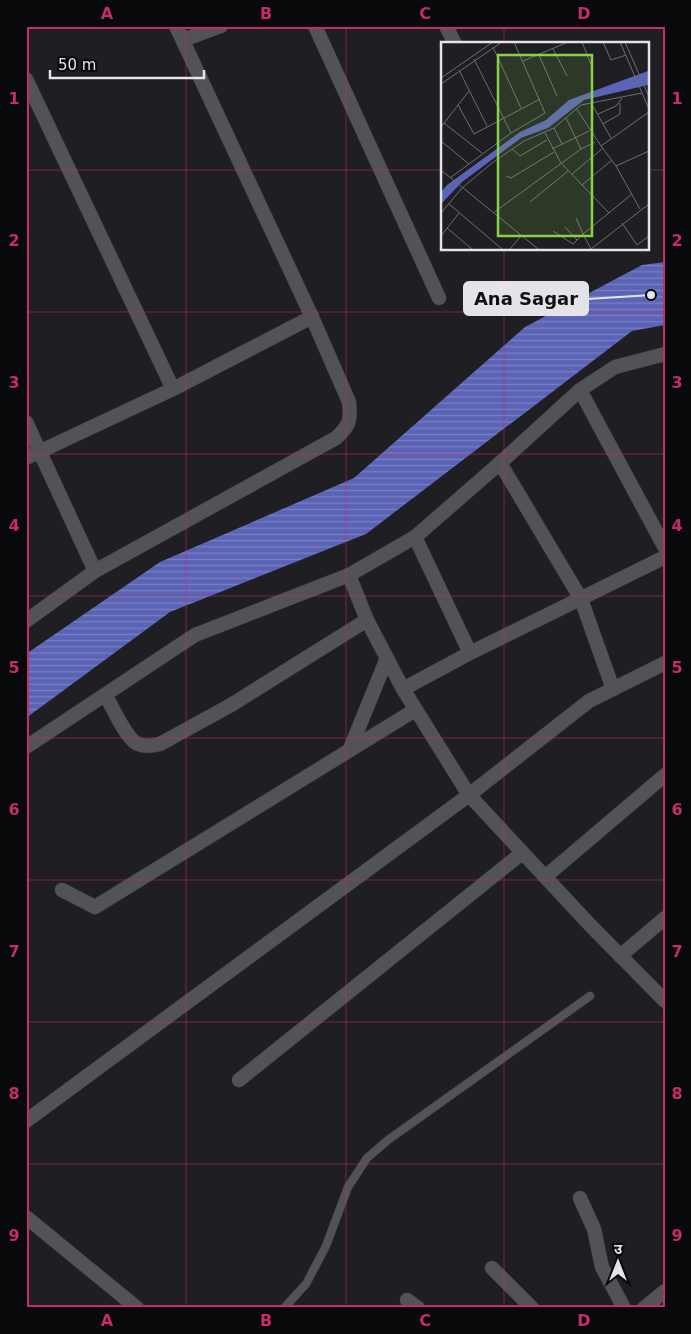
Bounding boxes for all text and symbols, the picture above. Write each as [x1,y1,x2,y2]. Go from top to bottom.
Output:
text: A [101,4,114,23]
text: B [260,4,272,23]
text: C [419,4,431,23]
text: D [577,4,591,23]
inset map [441,42,648,250]
scale bar [50,48,204,80]
text: 50 m [58,56,96,74]
text: 1 [8,89,20,108]
text: 1 [671,89,683,108]
text: 2 [8,231,20,250]
text: 2 [671,231,683,250]
callout: Ana Sagar [464,282,588,315]
text: Ana Sagar [474,288,578,309]
text: 3 [8,373,20,392]
text: 3 [671,373,683,392]
text: 4 [8,516,20,535]
text: 4 [671,516,683,535]
text: 5 [8,658,20,677]
text: 5 [671,658,683,677]
text: 6 [8,800,20,819]
text: 6 [671,800,683,819]
text: 7 [8,942,20,961]
text: 7 [671,942,683,961]
text: 8 [8,1084,20,1103]
text: 8 [671,1084,683,1103]
text: 9 [8,1226,20,1245]
text: 9 [671,1226,683,1245]
north arrow [594,1236,644,1286]
text: उ [614,1241,623,1257]
text: A [101,1311,114,1330]
text: B [260,1311,272,1330]
text: C [419,1311,431,1330]
text: D [577,1311,591,1330]

